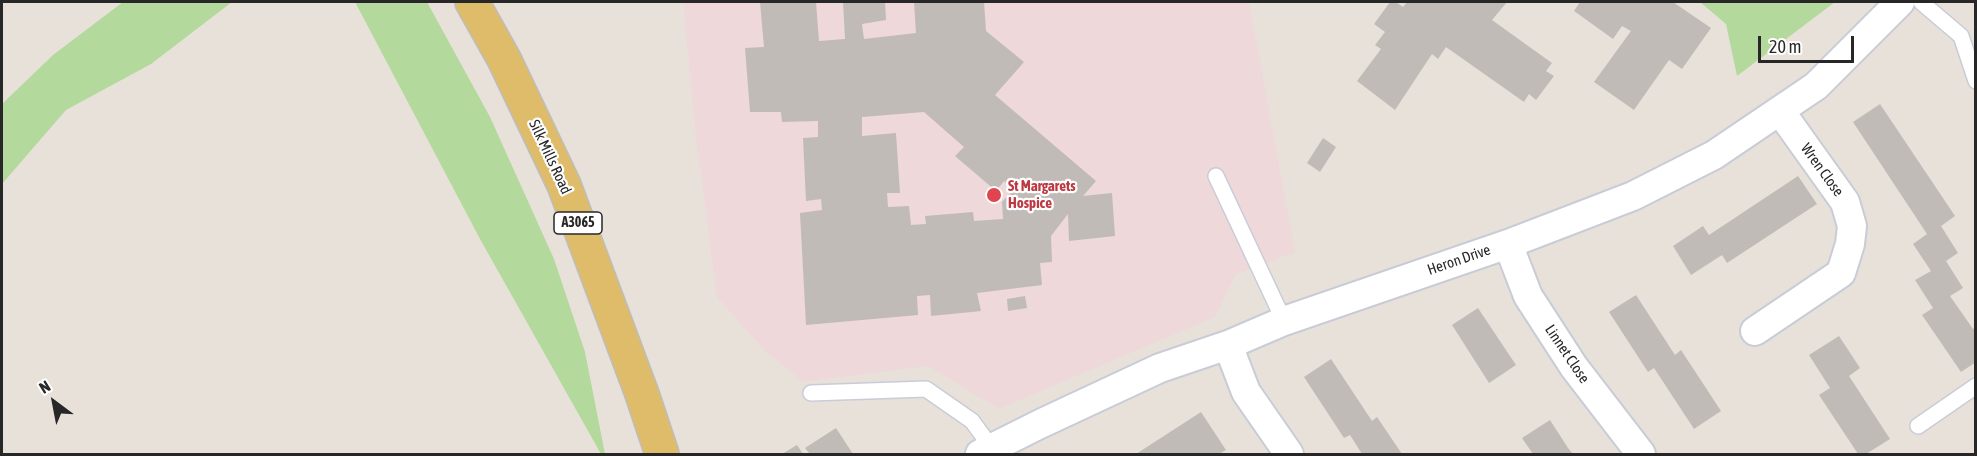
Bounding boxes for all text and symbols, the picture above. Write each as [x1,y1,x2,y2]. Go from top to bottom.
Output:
scale bar [1761,24,1857,62]
text: 20 m [1769,36,1801,57]
street label: Silk Mills Road [525,117,575,197]
street label: Wren Close [1797,140,1847,200]
place label: St Margarets Hospice [1008,177,1076,212]
marker: St Margarets Hospice [985,186,1003,204]
road number: A3065 [554,212,602,234]
street label: Heron Drive [1425,241,1493,279]
street label: Linnet Close [1541,321,1593,387]
north arrow [24,372,84,432]
text: N [36,377,53,397]

